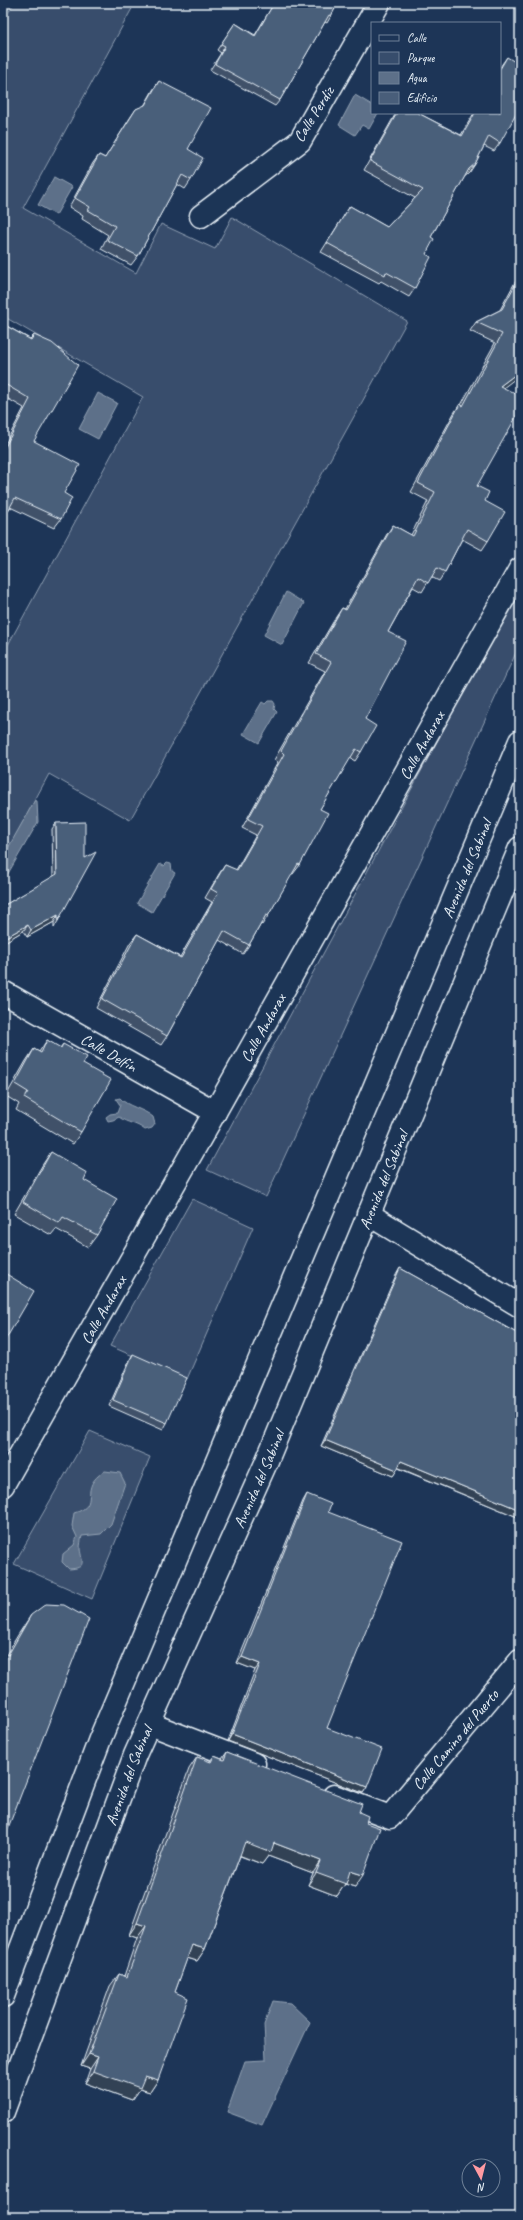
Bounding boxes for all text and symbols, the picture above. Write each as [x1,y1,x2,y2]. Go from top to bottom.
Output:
legend [371,22,501,114]
text: Calle [407,30,427,46]
text: Parque [407,50,436,66]
text: Agua [407,70,428,86]
street label: Calle Perdiz [289,81,340,146]
text: Edificio [407,90,437,106]
street label: Calle Andarax [395,706,450,783]
street label: Avenida del Sabinal [438,814,498,921]
street label: Calle Andarax [236,989,291,1066]
street label: Calle Delfín [77,1029,141,1077]
street label: Avenida del Sabinal [355,1125,414,1232]
street label: Calle Andarax [76,1271,132,1348]
street label: Avenida del Sabinal [229,1425,291,1531]
street label: Calle Camino del Puerto [408,1684,504,1794]
street label: Avenida del Sabinal [101,1720,159,1828]
north arrow [461,2158,501,2198]
text: N [476,2181,486,2196]

